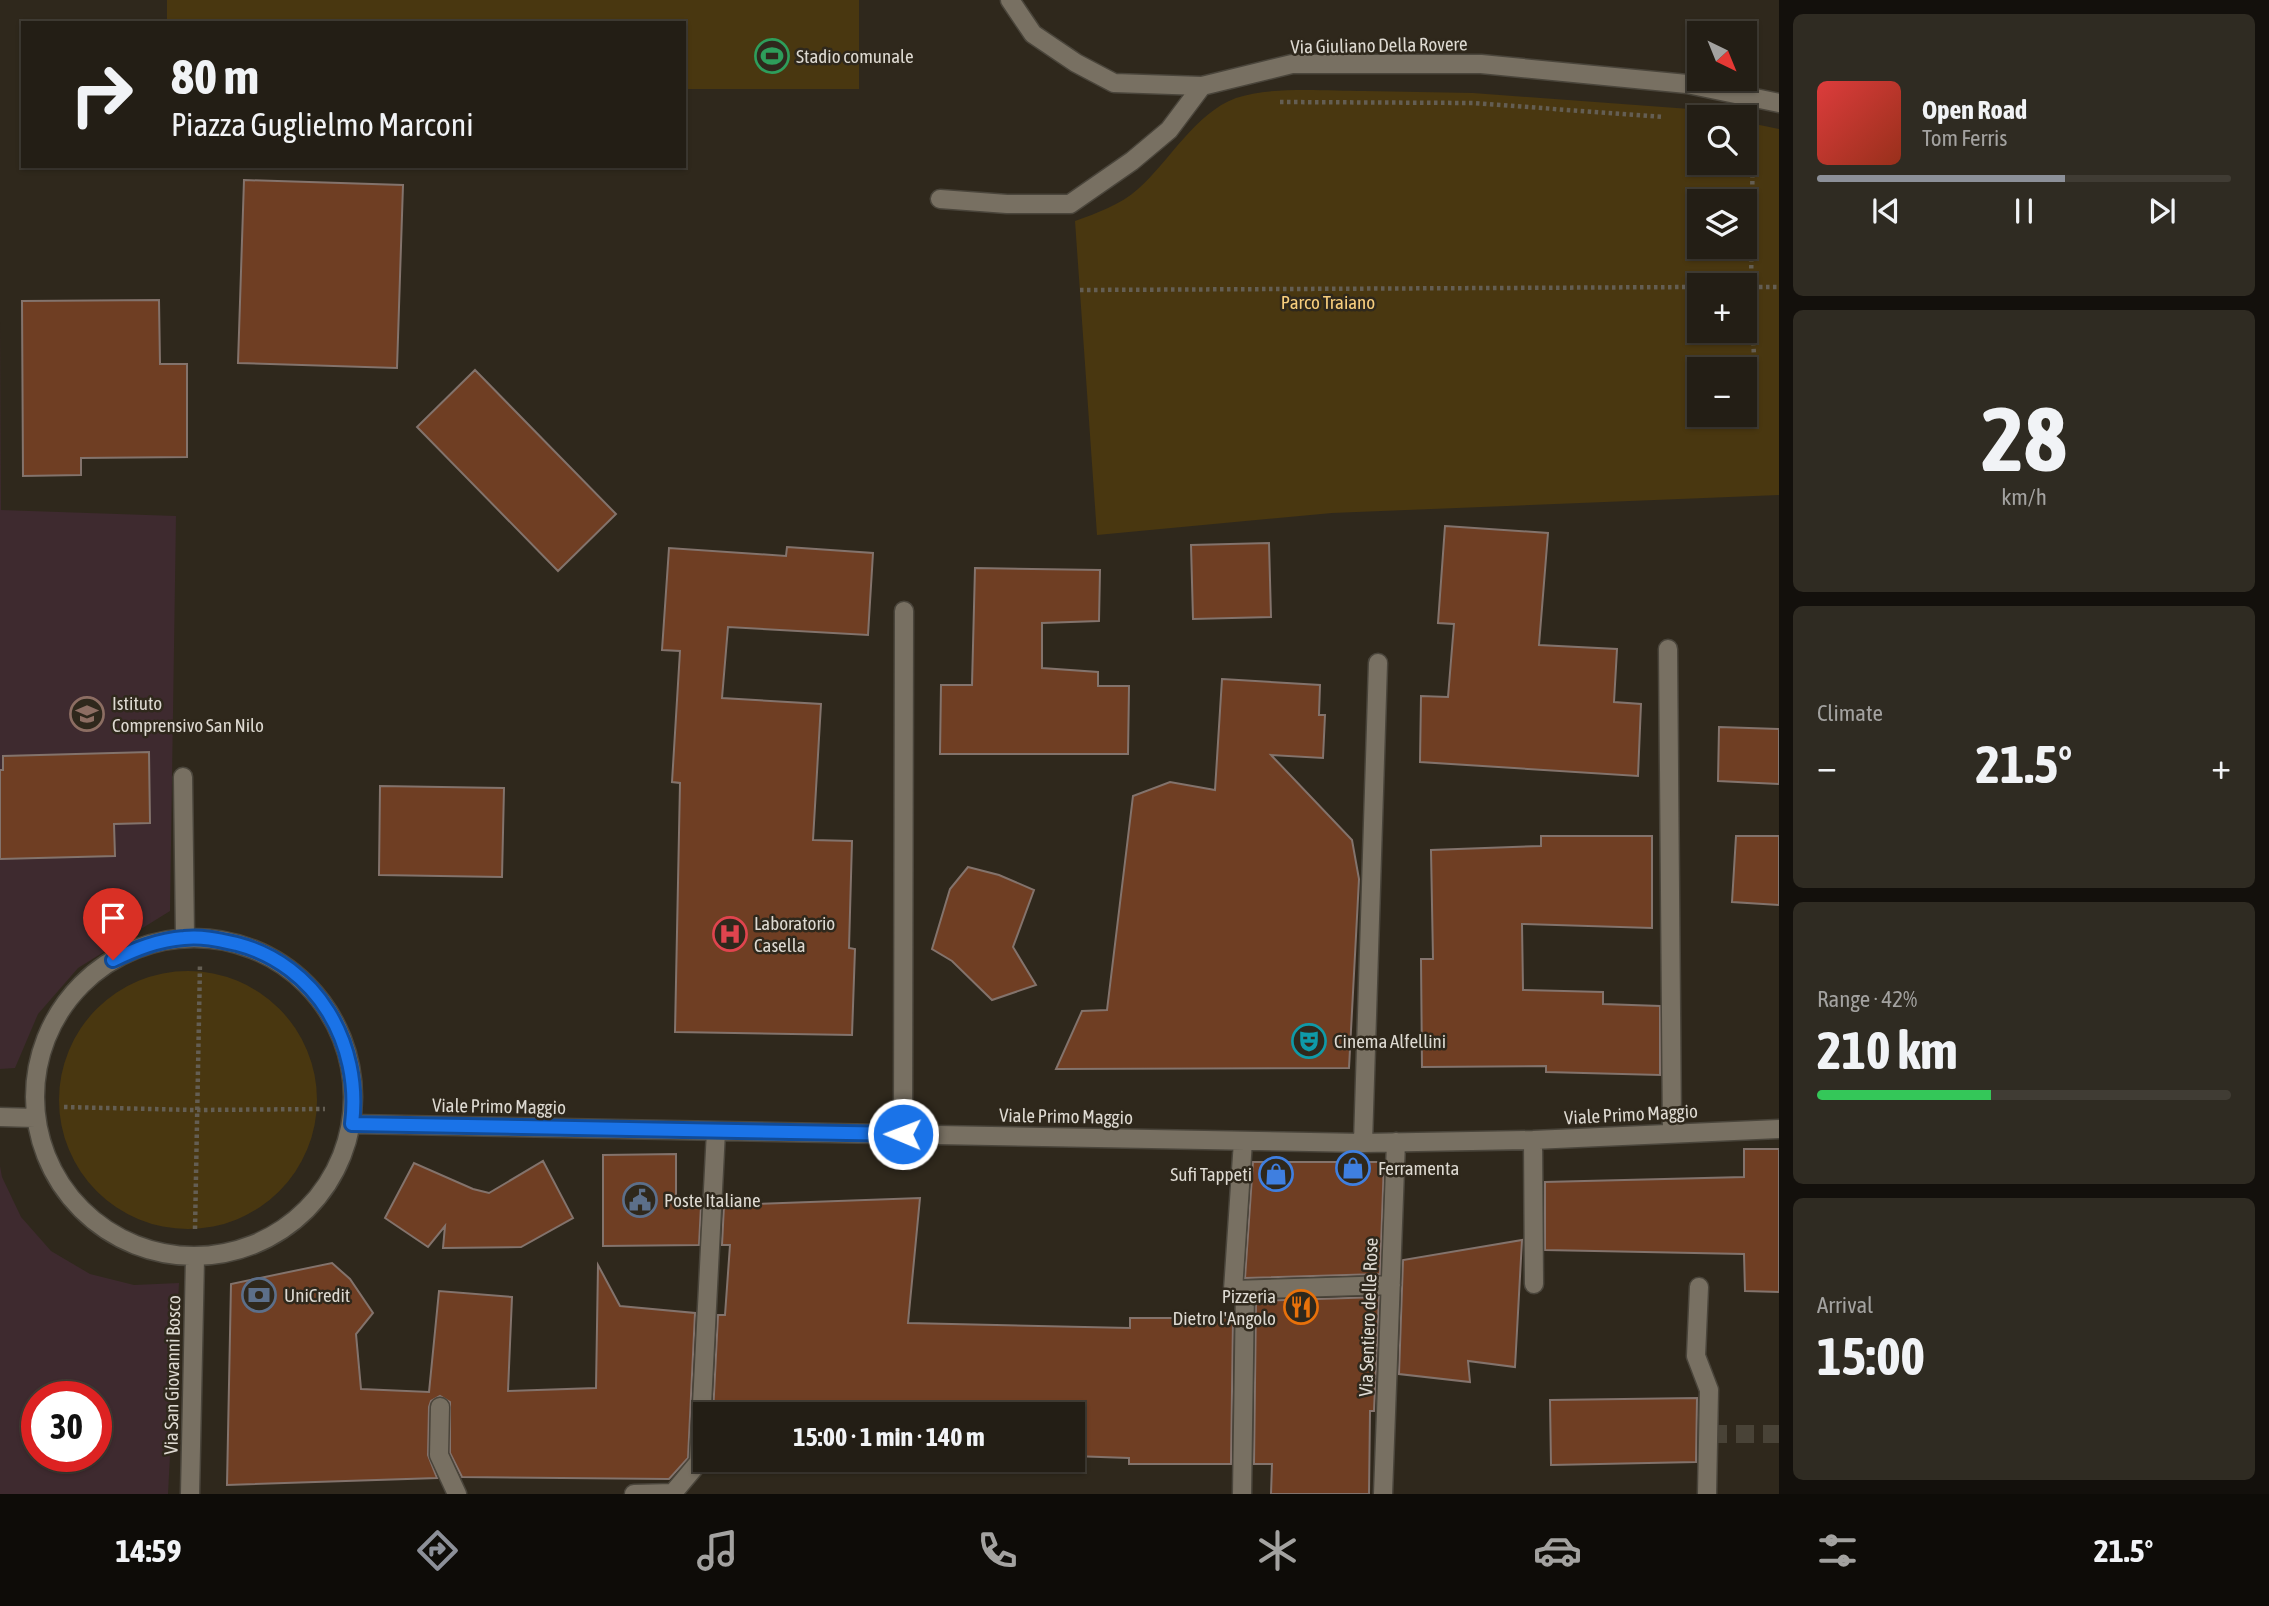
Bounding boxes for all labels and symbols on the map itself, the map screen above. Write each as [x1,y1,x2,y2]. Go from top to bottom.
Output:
north arrow [1687,21,1757,91]
street label: Via Giuliano Della Rovere [1290,32,1468,58]
sports icon: Stadio comunale [753,37,791,75]
place label: Stadio comunale [796,45,914,67]
park label: Parco Traiano [1281,291,1375,313]
place label: Istituto Comprensivo San Nilo [112,692,264,736]
school or university icon: Istituto Comprensivo San Nilo [68,695,106,733]
pin [83,888,143,960]
place label: Laboratorio Casella [754,912,835,956]
hospital icon: Laboratorio Casella [711,915,749,953]
theatre icon: Cinema Alfellini [1290,1022,1328,1060]
place label: Cinema Alfellini [1334,1030,1446,1052]
street label: Viale Primo Maggio [432,1094,566,1118]
position arrow [866,1097,940,1171]
street label: Viale Primo Maggio [1564,1100,1699,1128]
street label: Viale Primo Maggio [999,1104,1133,1128]
shop icon: Ferramenta [1334,1149,1372,1187]
shop icon: Sufi Tappeti [1257,1155,1295,1193]
place label: Ferramenta [1378,1157,1459,1179]
place label: Sufi Tappeti [1170,1163,1252,1185]
public building icon: Poste Italiane [621,1181,659,1219]
place label: Poste Italiane [664,1189,761,1211]
street label: Via Sentiero delle Rose [1354,1237,1382,1397]
bank icon: UniCredit [240,1276,278,1314]
place label: UniCredit [284,1284,350,1306]
place label: Pizzeria Dietro l'Angolo [1173,1285,1276,1329]
restaurant icon: Pizzeria Dietro l'Angolo [1282,1288,1320,1326]
street label: Via San Giovanni Bosco [160,1295,184,1455]
speed limit sign: 30 [21,1381,112,1472]

